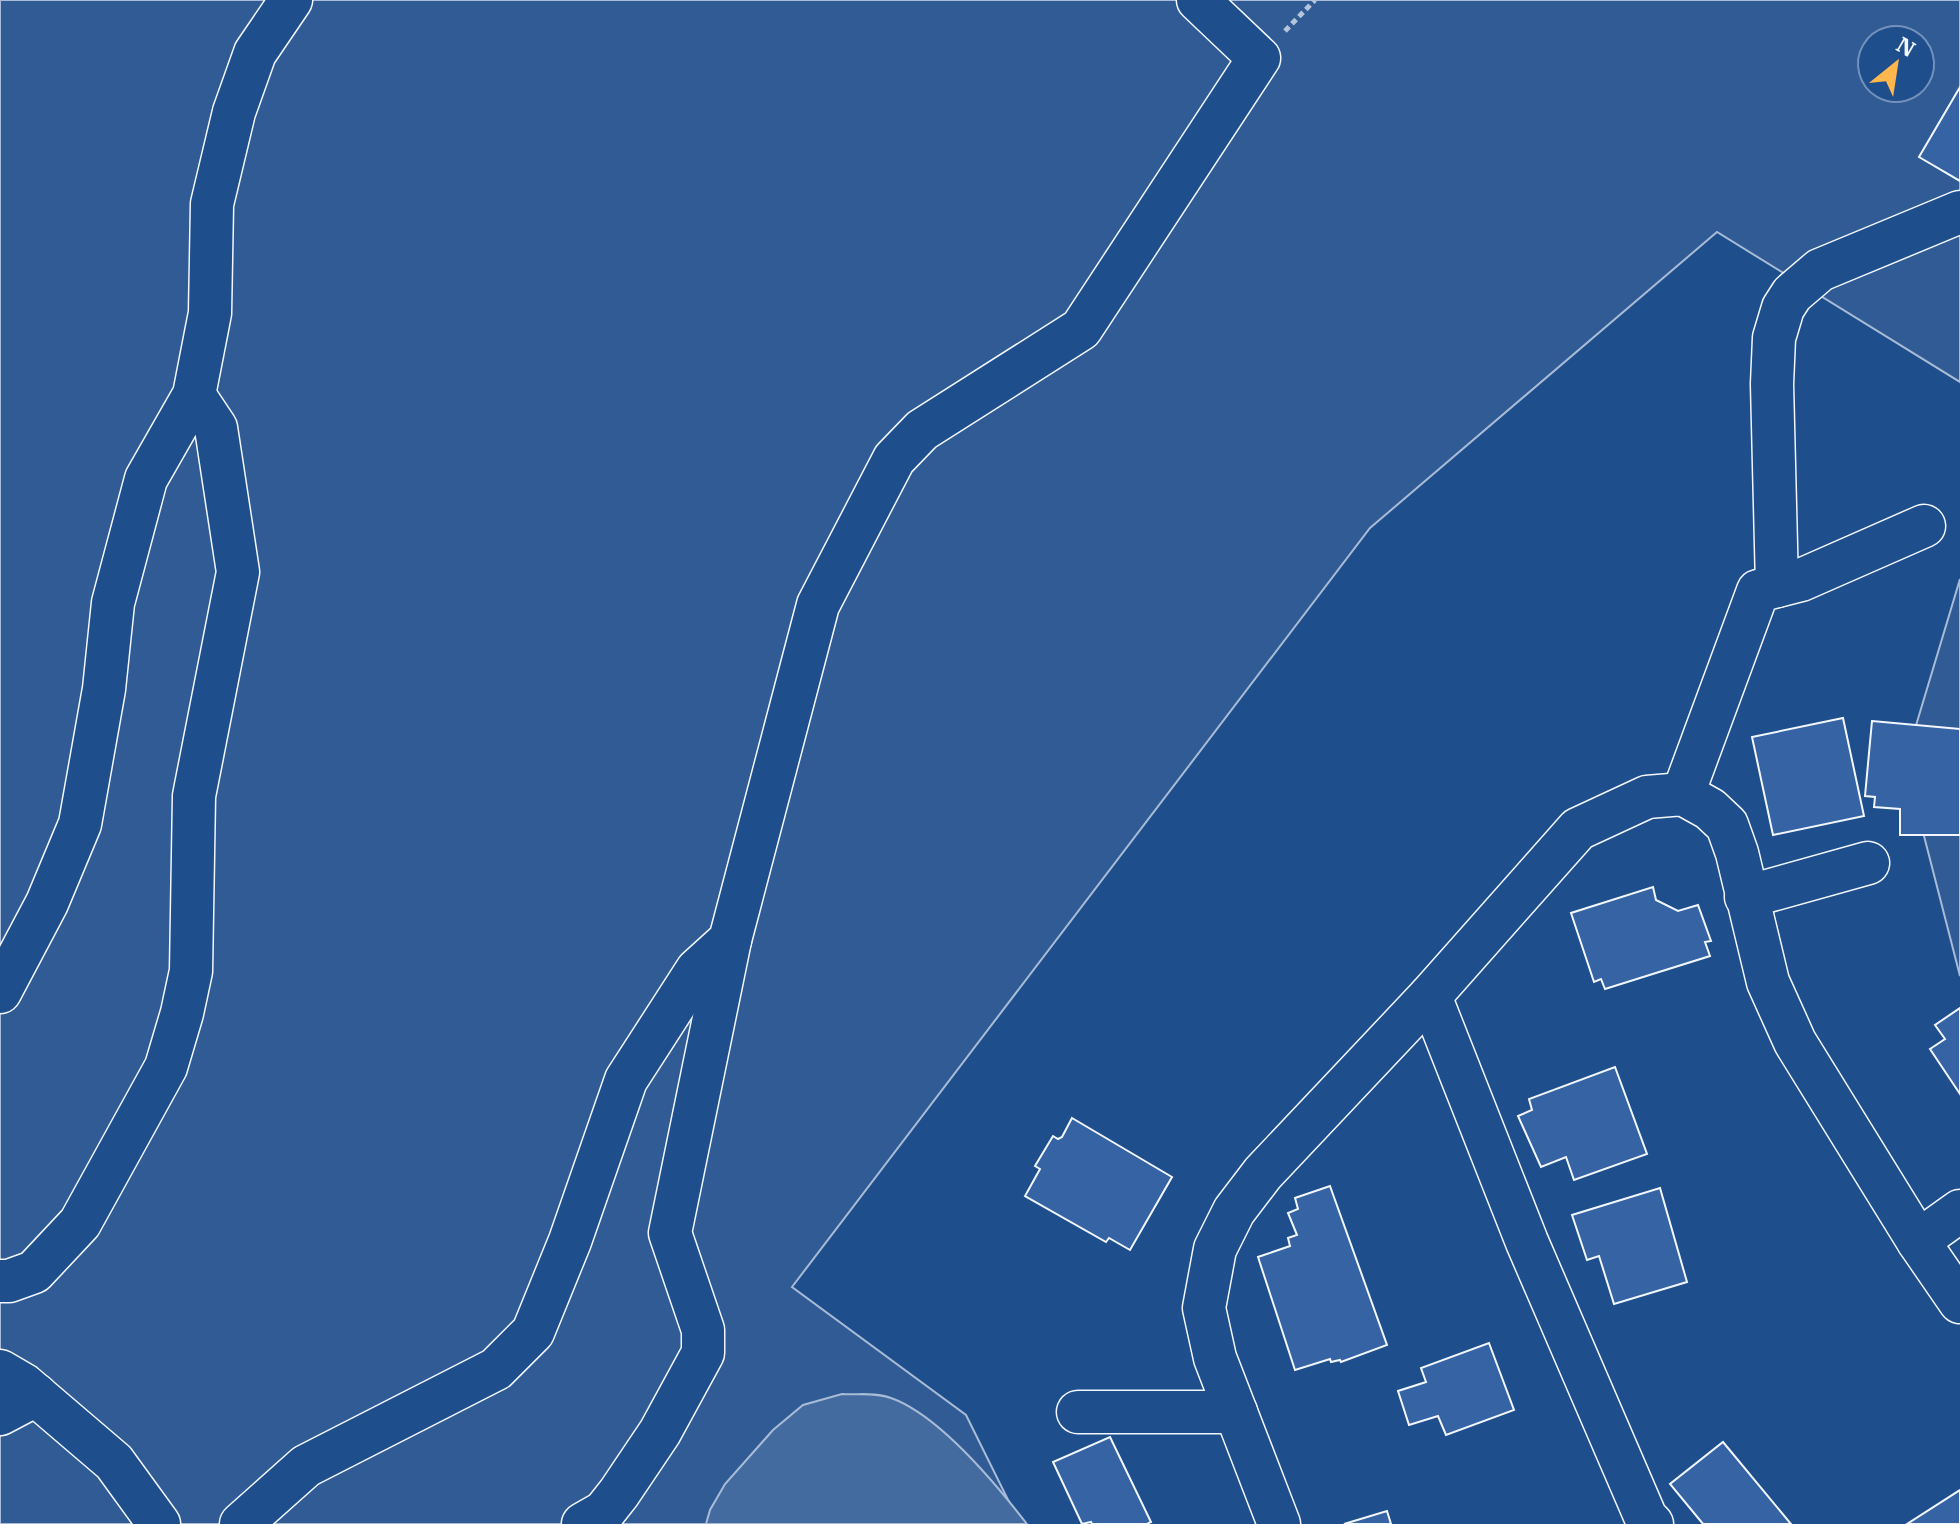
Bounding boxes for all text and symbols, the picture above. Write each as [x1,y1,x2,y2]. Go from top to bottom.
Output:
north arrow [1856,24,1936,104]
text: N [1891,29,1921,63]

